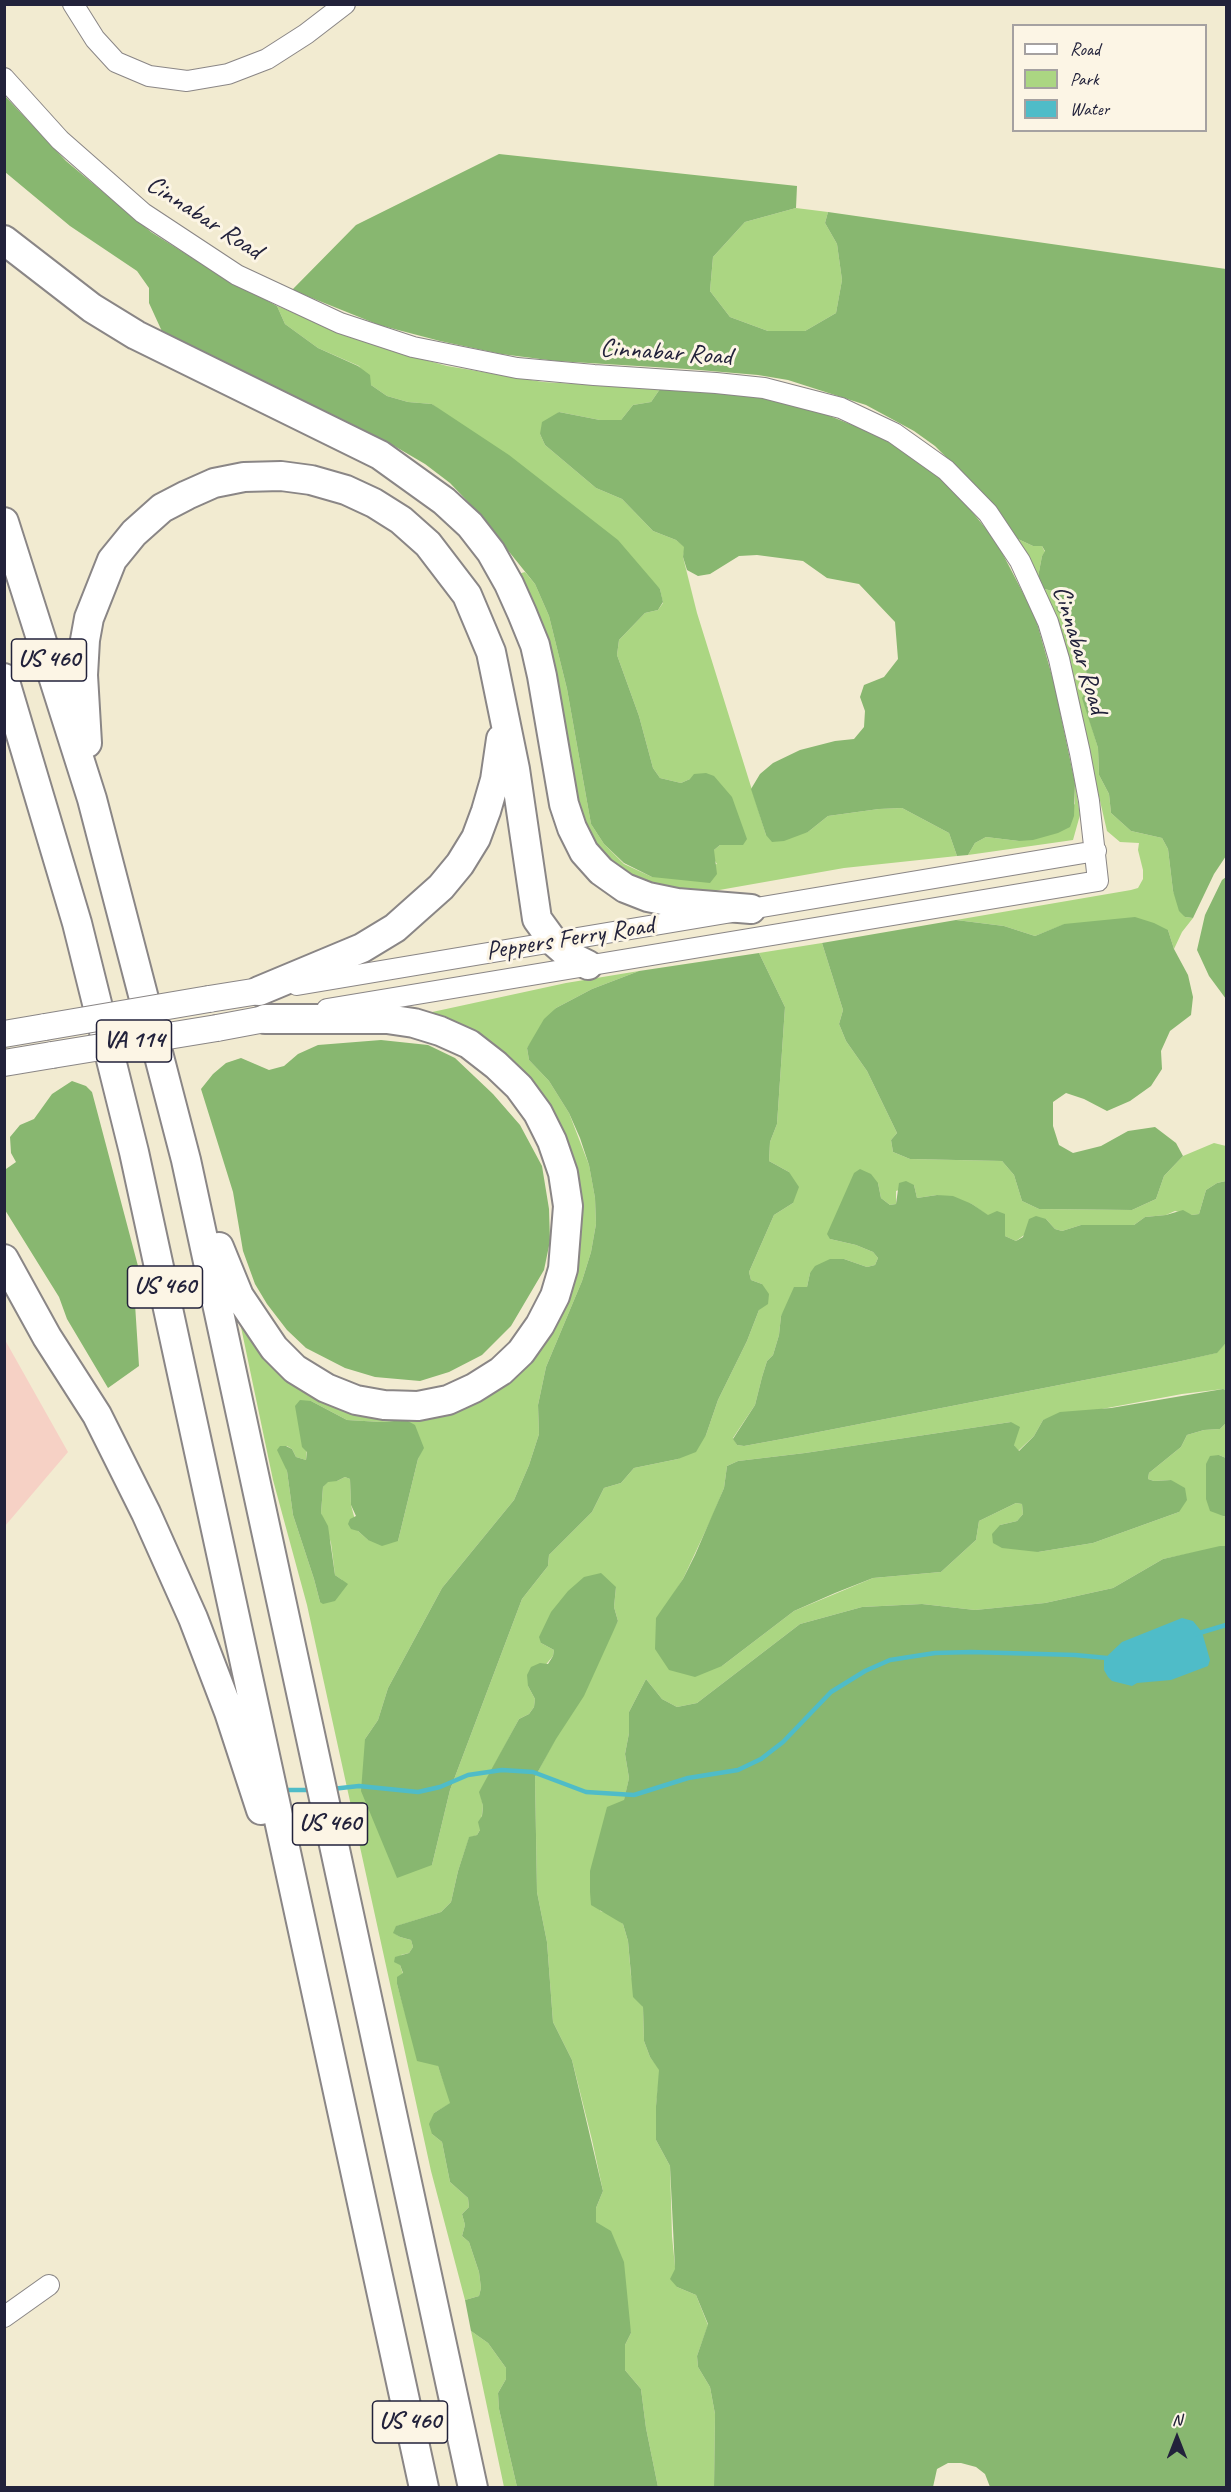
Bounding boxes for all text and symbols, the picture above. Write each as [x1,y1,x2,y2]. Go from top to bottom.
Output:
legend [1012,24,1207,132]
text: Road [1070,38,1100,60]
text: Park [1070,68,1099,90]
text: Water [1070,98,1109,120]
street label: Cinnabar Road [140,169,268,267]
street label: Cinnabar Road [599,333,733,373]
street label: Cinnabar Road [1045,582,1113,718]
road number: US 460 [11,639,86,681]
street label: Peppers Ferry Road [484,910,656,968]
road number: VA 114 [96,1020,172,1062]
road number: US 460 [128,1266,202,1308]
road number: US 460 [292,1803,368,1845]
road number: US 460 [372,2401,448,2443]
north arrow [1147,2408,1207,2468]
text: N [1172,2410,1182,2430]

